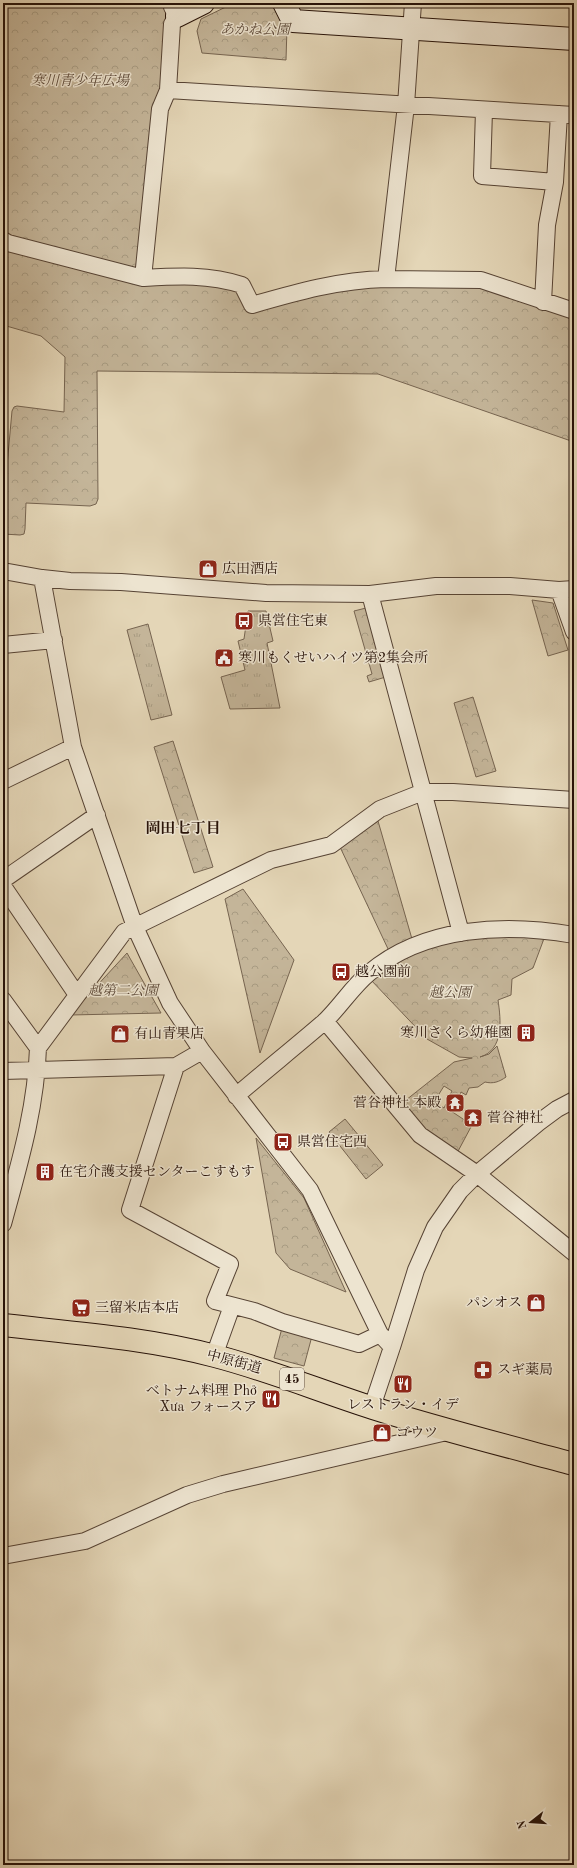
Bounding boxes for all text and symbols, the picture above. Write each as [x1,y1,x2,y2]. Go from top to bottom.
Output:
park label: あかね公園 [220,22,292,37]
park label: 寒川青少年広場 [31,73,131,88]
shop icon: 広田酒店 [197,558,219,580]
place label: 広田酒店 [222,561,278,576]
bus stop icon: 県営住宅東 [233,610,255,632]
place label: 県営住宅東 [258,613,328,628]
public building icon: 寒川もくせいハイツ第2集会所 [213,647,235,669]
place label: 寒川もくせいハイツ第2集会所 [238,650,428,665]
district label: 岡田七丁目 [145,820,221,837]
bus stop icon: 越公園前 [330,961,352,983]
place label: 越公園前 [355,964,411,979]
park label: 越第二公園 [88,983,160,998]
park label: 越公園 [429,985,473,1000]
building icon: 寒川さくら幼稚園 [515,1022,537,1044]
shop icon: 有山青果店 [109,1023,131,1045]
place label: 寒川さくら幼稚園 [400,1025,512,1040]
place label: 有山青果店 [134,1026,204,1041]
temple icon: 菅谷神社 本殿 [444,1092,466,1114]
place label: 菅谷神社 本殿 [353,1095,441,1110]
temple icon: 菅谷神社 [462,1107,484,1129]
place label: 菅谷神社 [487,1110,543,1125]
bus stop icon: 県営住宅西 [272,1131,294,1153]
place label: 県営住宅西 [297,1134,367,1149]
building icon: 在宅介護支援センターこすもす [34,1161,56,1183]
place label: 在宅介護支援センターこすもす [59,1164,254,1179]
shop icon: パシオス [525,1292,547,1314]
place label: パシオス [466,1296,522,1310]
supermarket icon: 三留米店本店 [70,1297,92,1319]
place label: 三留米店本店 [95,1300,179,1315]
street label: 中原街道 [205,1347,263,1376]
pharmacy icon: スギ薬局 [472,1359,494,1381]
place label: スギ薬局 [497,1362,553,1377]
road number: 45 [280,1368,304,1390]
restaurant icon: レストラン・イデ [392,1373,414,1395]
place label: ベトナム料理 Phở Xưa フォースア [146,1383,257,1414]
restaurant icon: ベトナム料理 Phở Xưa フォースア [260,1388,282,1410]
place label: レストラン・イデ [347,1397,460,1412]
shop icon: ゴウツ [371,1422,393,1444]
place label: ゴウツ [396,1426,438,1440]
north arrow [511,1802,551,1842]
text: N [516,1818,529,1830]

